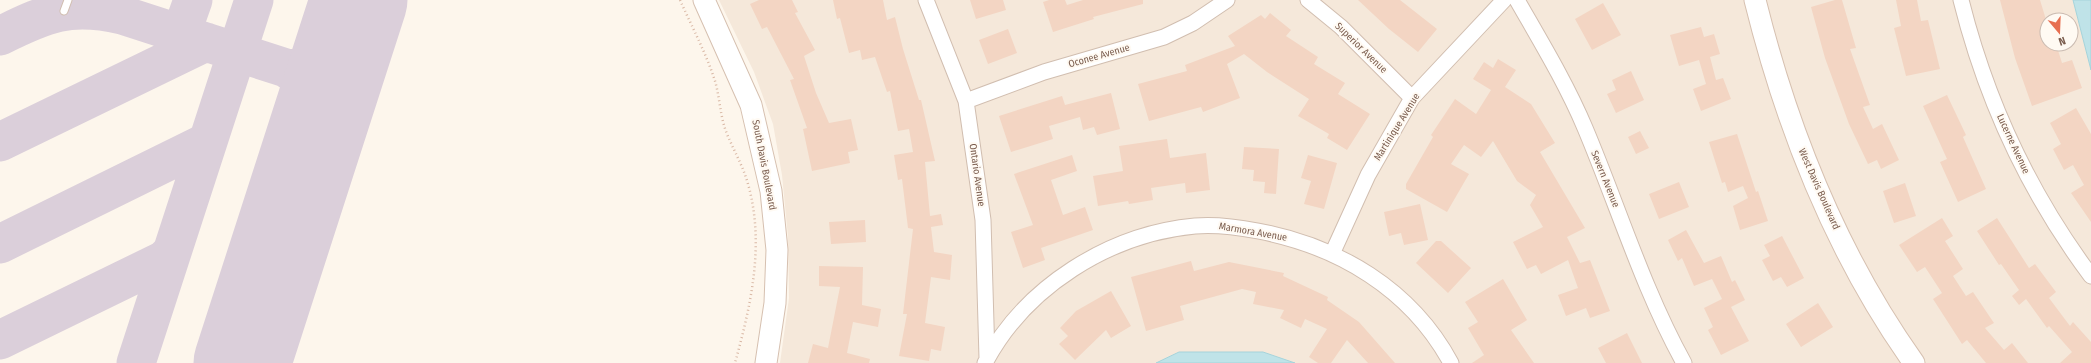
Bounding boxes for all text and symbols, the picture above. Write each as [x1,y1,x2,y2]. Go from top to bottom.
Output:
north arrow [2039,12,2079,52]
street label: Superior Avenue [1333,20,1390,76]
text: N [2057,34,2067,48]
street label: Oconee Avenue [1067,42,1131,70]
street label: Martinique Avenue [1372,91,1423,163]
street label: Lucerne Avenue [1994,112,2032,176]
street label: South Davis Boulevard [749,119,779,211]
street label: Ontario Avenue [967,143,987,207]
street label: West Davis Boulevard [1796,147,1842,231]
street label: Severn Avenue [1588,149,1622,209]
street label: Marmora Avenue [1218,220,1288,244]

